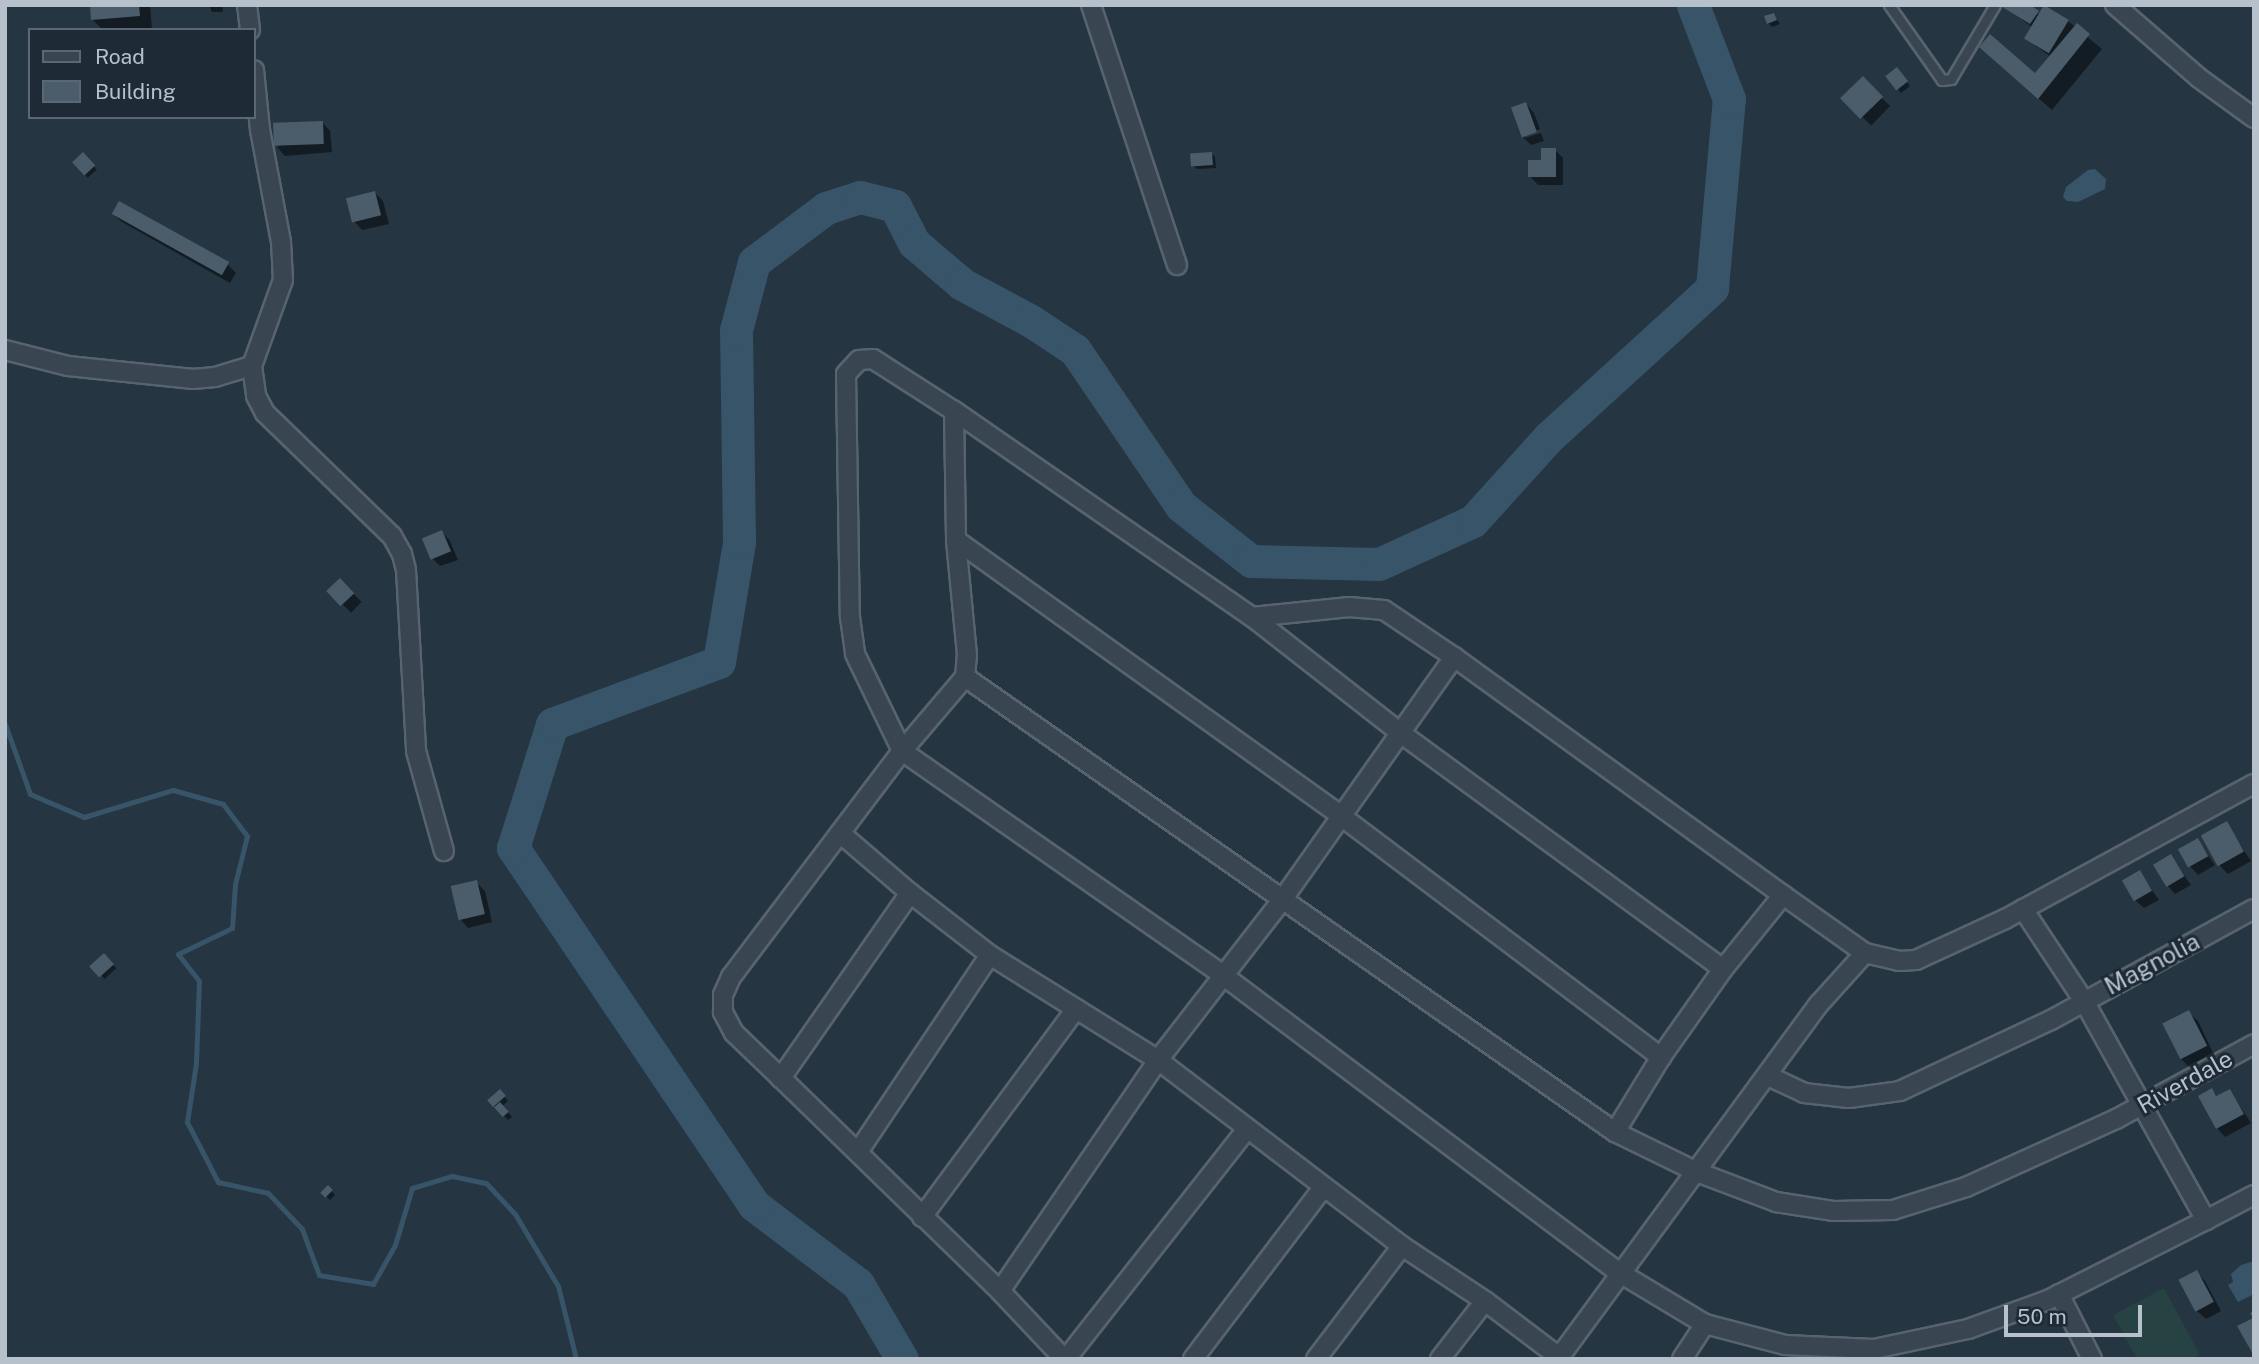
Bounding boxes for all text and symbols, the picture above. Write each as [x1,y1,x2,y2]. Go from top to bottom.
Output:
legend [28,28,256,119]
text: Road [95,44,145,69]
text: Building [95,79,176,104]
street label: Magnolia [2100,927,2204,1001]
street label: Riverdale [2132,1044,2238,1120]
scale bar [2007,1290,2145,1334]
text: 50 m [2017,1304,2067,1329]

